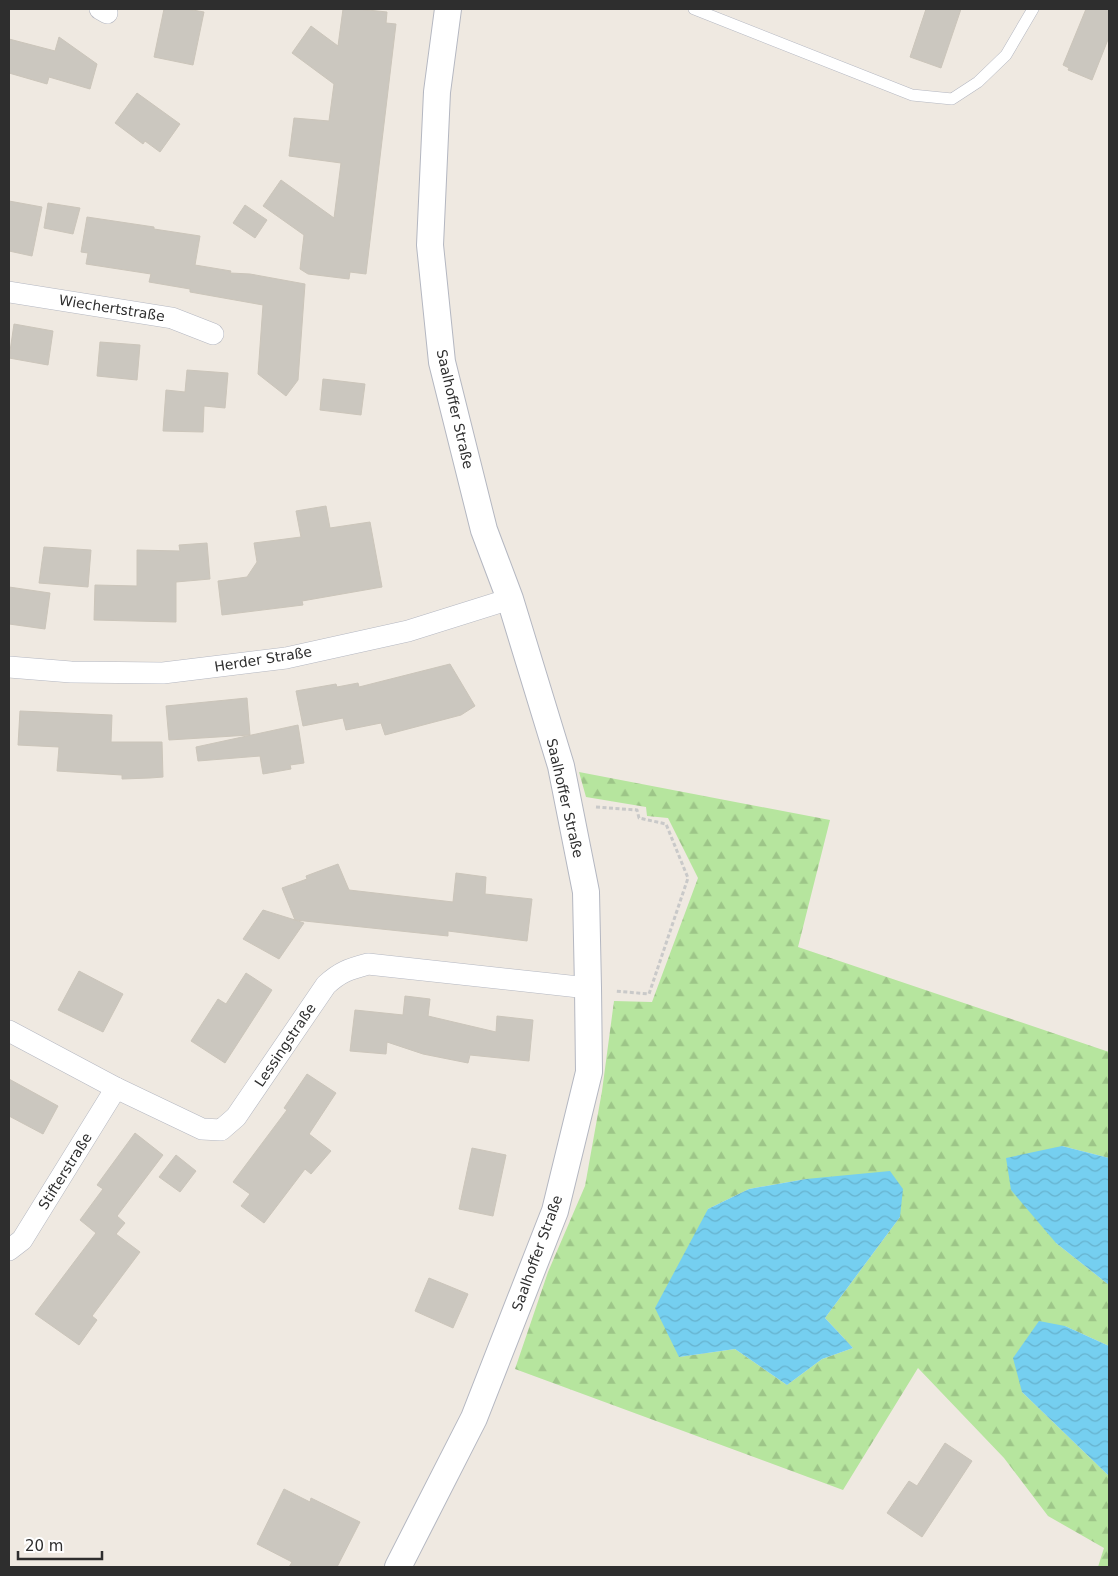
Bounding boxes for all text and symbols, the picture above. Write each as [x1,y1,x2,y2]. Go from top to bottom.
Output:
street label: Wiechertstraße [58,292,166,324]
street label: Saalhoffer Straße [433,348,477,470]
street label: Herder Straße [213,643,313,675]
street label: Saalhoffer Straße [543,737,587,859]
street label: Lessingstraße [251,1000,319,1090]
street label: Stifterstraße [35,1130,95,1212]
street label: Saalhoffer Straße [509,1193,565,1313]
scale bar [18,1528,101,1560]
text: 20 m [25,1537,63,1555]

